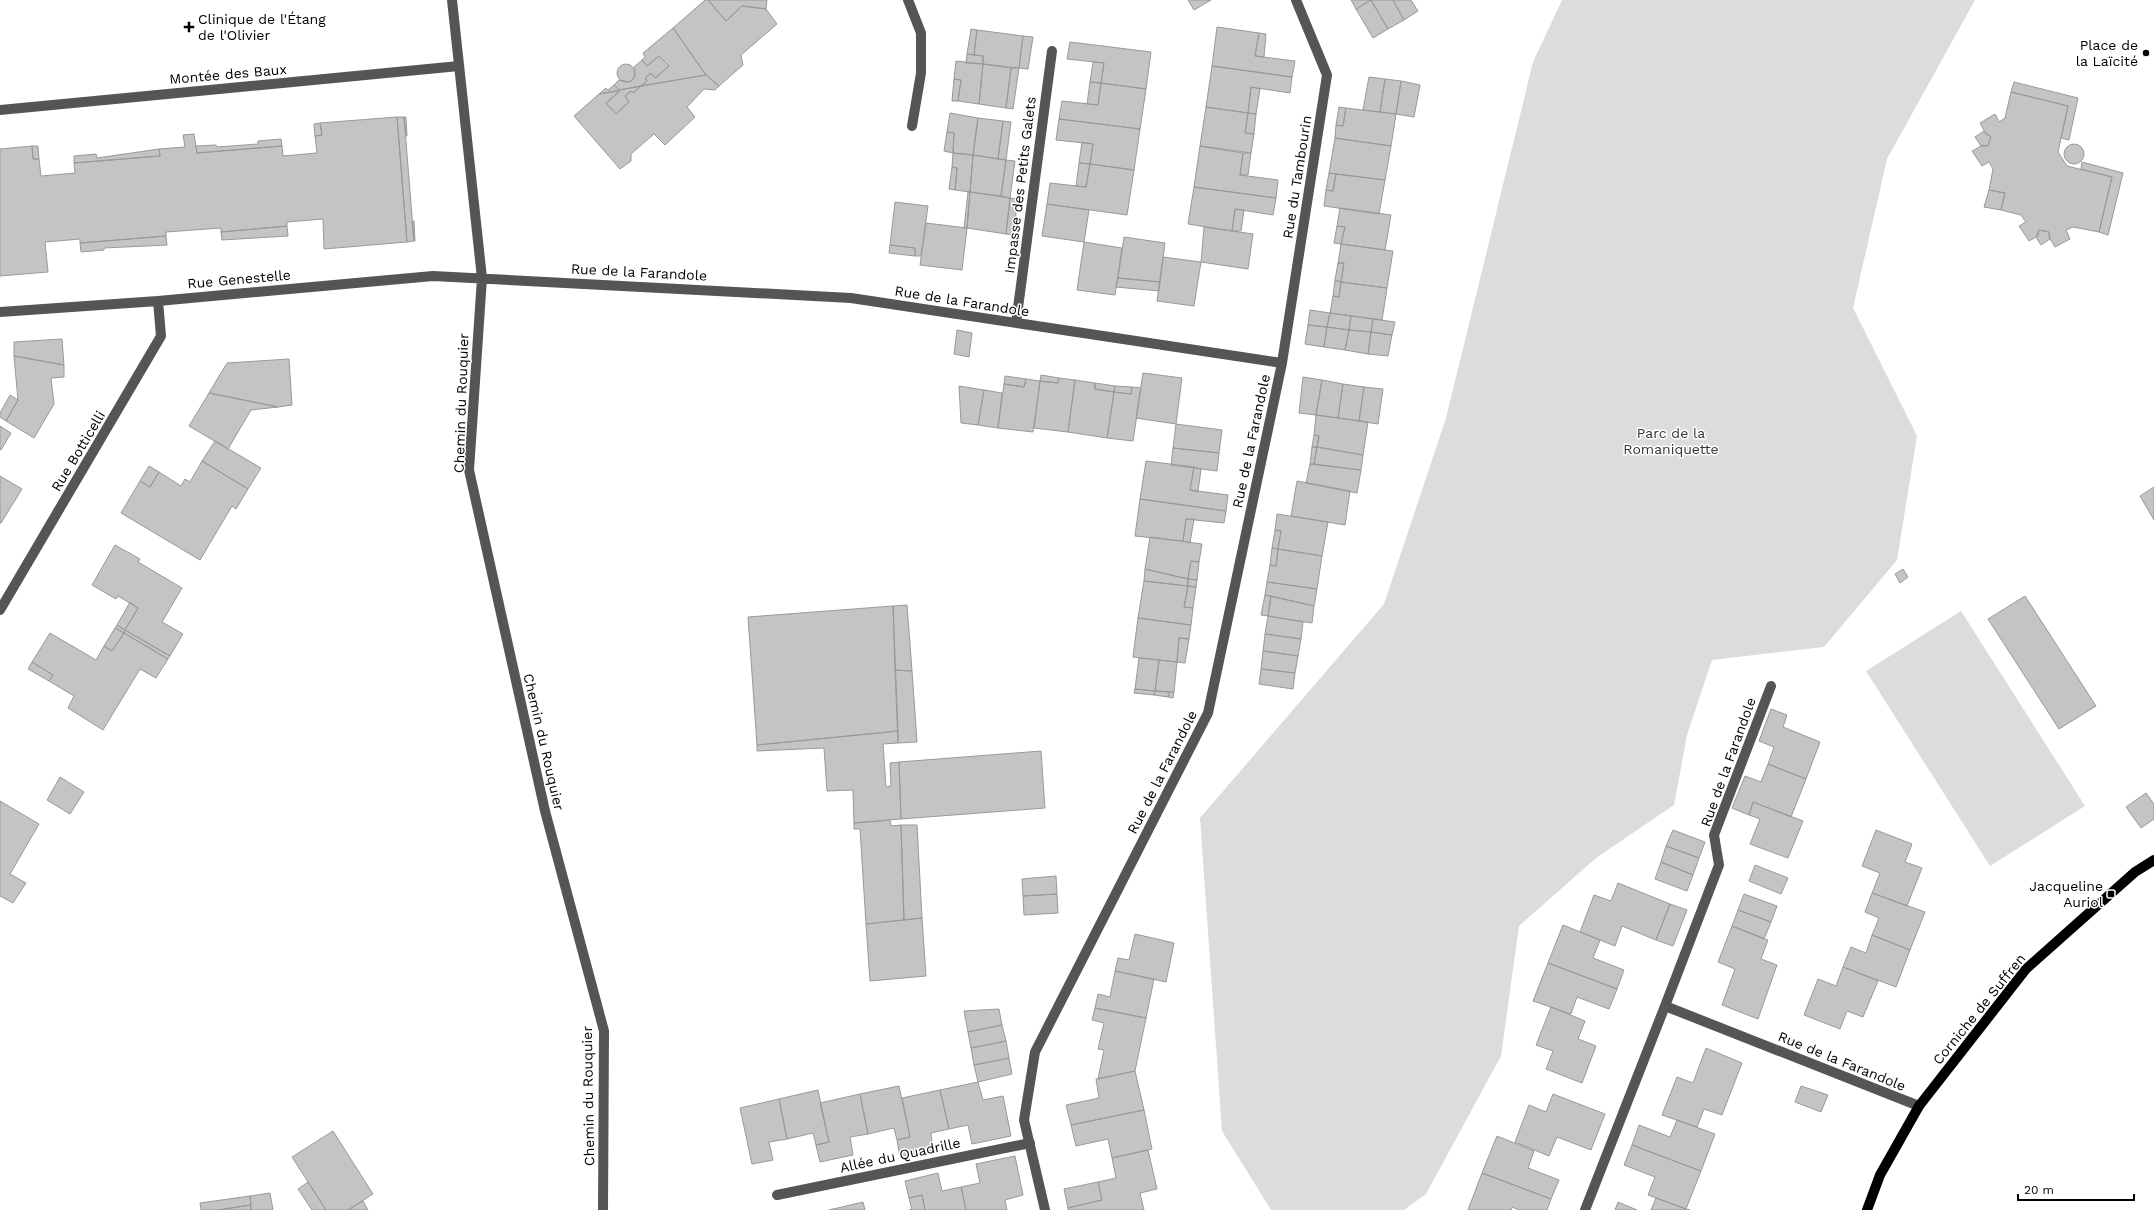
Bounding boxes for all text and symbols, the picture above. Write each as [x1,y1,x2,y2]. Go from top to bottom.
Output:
place label: Clinique de l'Étang de l'Olivier [198,11,326,43]
marker: Clinique de l'Étang de l'Olivier [183,21,195,33]
place label: Place de la Laïcité [2076,37,2138,69]
marker: Place de la Laïcité [2141,48,2151,58]
street label: Montée des Baux [169,61,287,87]
street label: Impasse des Petits Galets [1001,96,1039,274]
street label: Rue du Tambourin [1279,114,1315,240]
street label: Rue de la Farandole [571,260,707,284]
street label: Rue Genestelle [187,267,291,291]
street label: Rue de la Farandole [893,282,1031,320]
street label: Chemin du Rouquier [451,332,471,473]
street label: Rue de la Farandole [1229,373,1273,509]
street label: Rue Botticelli [48,408,108,494]
park label: Parc de la Romaniquette [1623,425,1719,457]
street label: Chemin du Rouquier [520,672,568,812]
street label: Rue de la Farandole [1697,695,1759,829]
street label: Rue de la Farandole [1124,708,1200,836]
place label: Jacqueline Auriol [2029,878,2104,910]
marker: Jacqueline Auriol [2106,889,2116,899]
street label: Corniche de Suffren [1929,950,2029,1068]
street label: Chemin du Rouquier [579,1026,597,1166]
street label: Rue de la Farandole [1776,1028,1908,1094]
street label: Allée du Quadrille [838,1134,962,1176]
scale bar [2018,1176,2134,1202]
text: 20 m [2024,1183,2054,1197]

